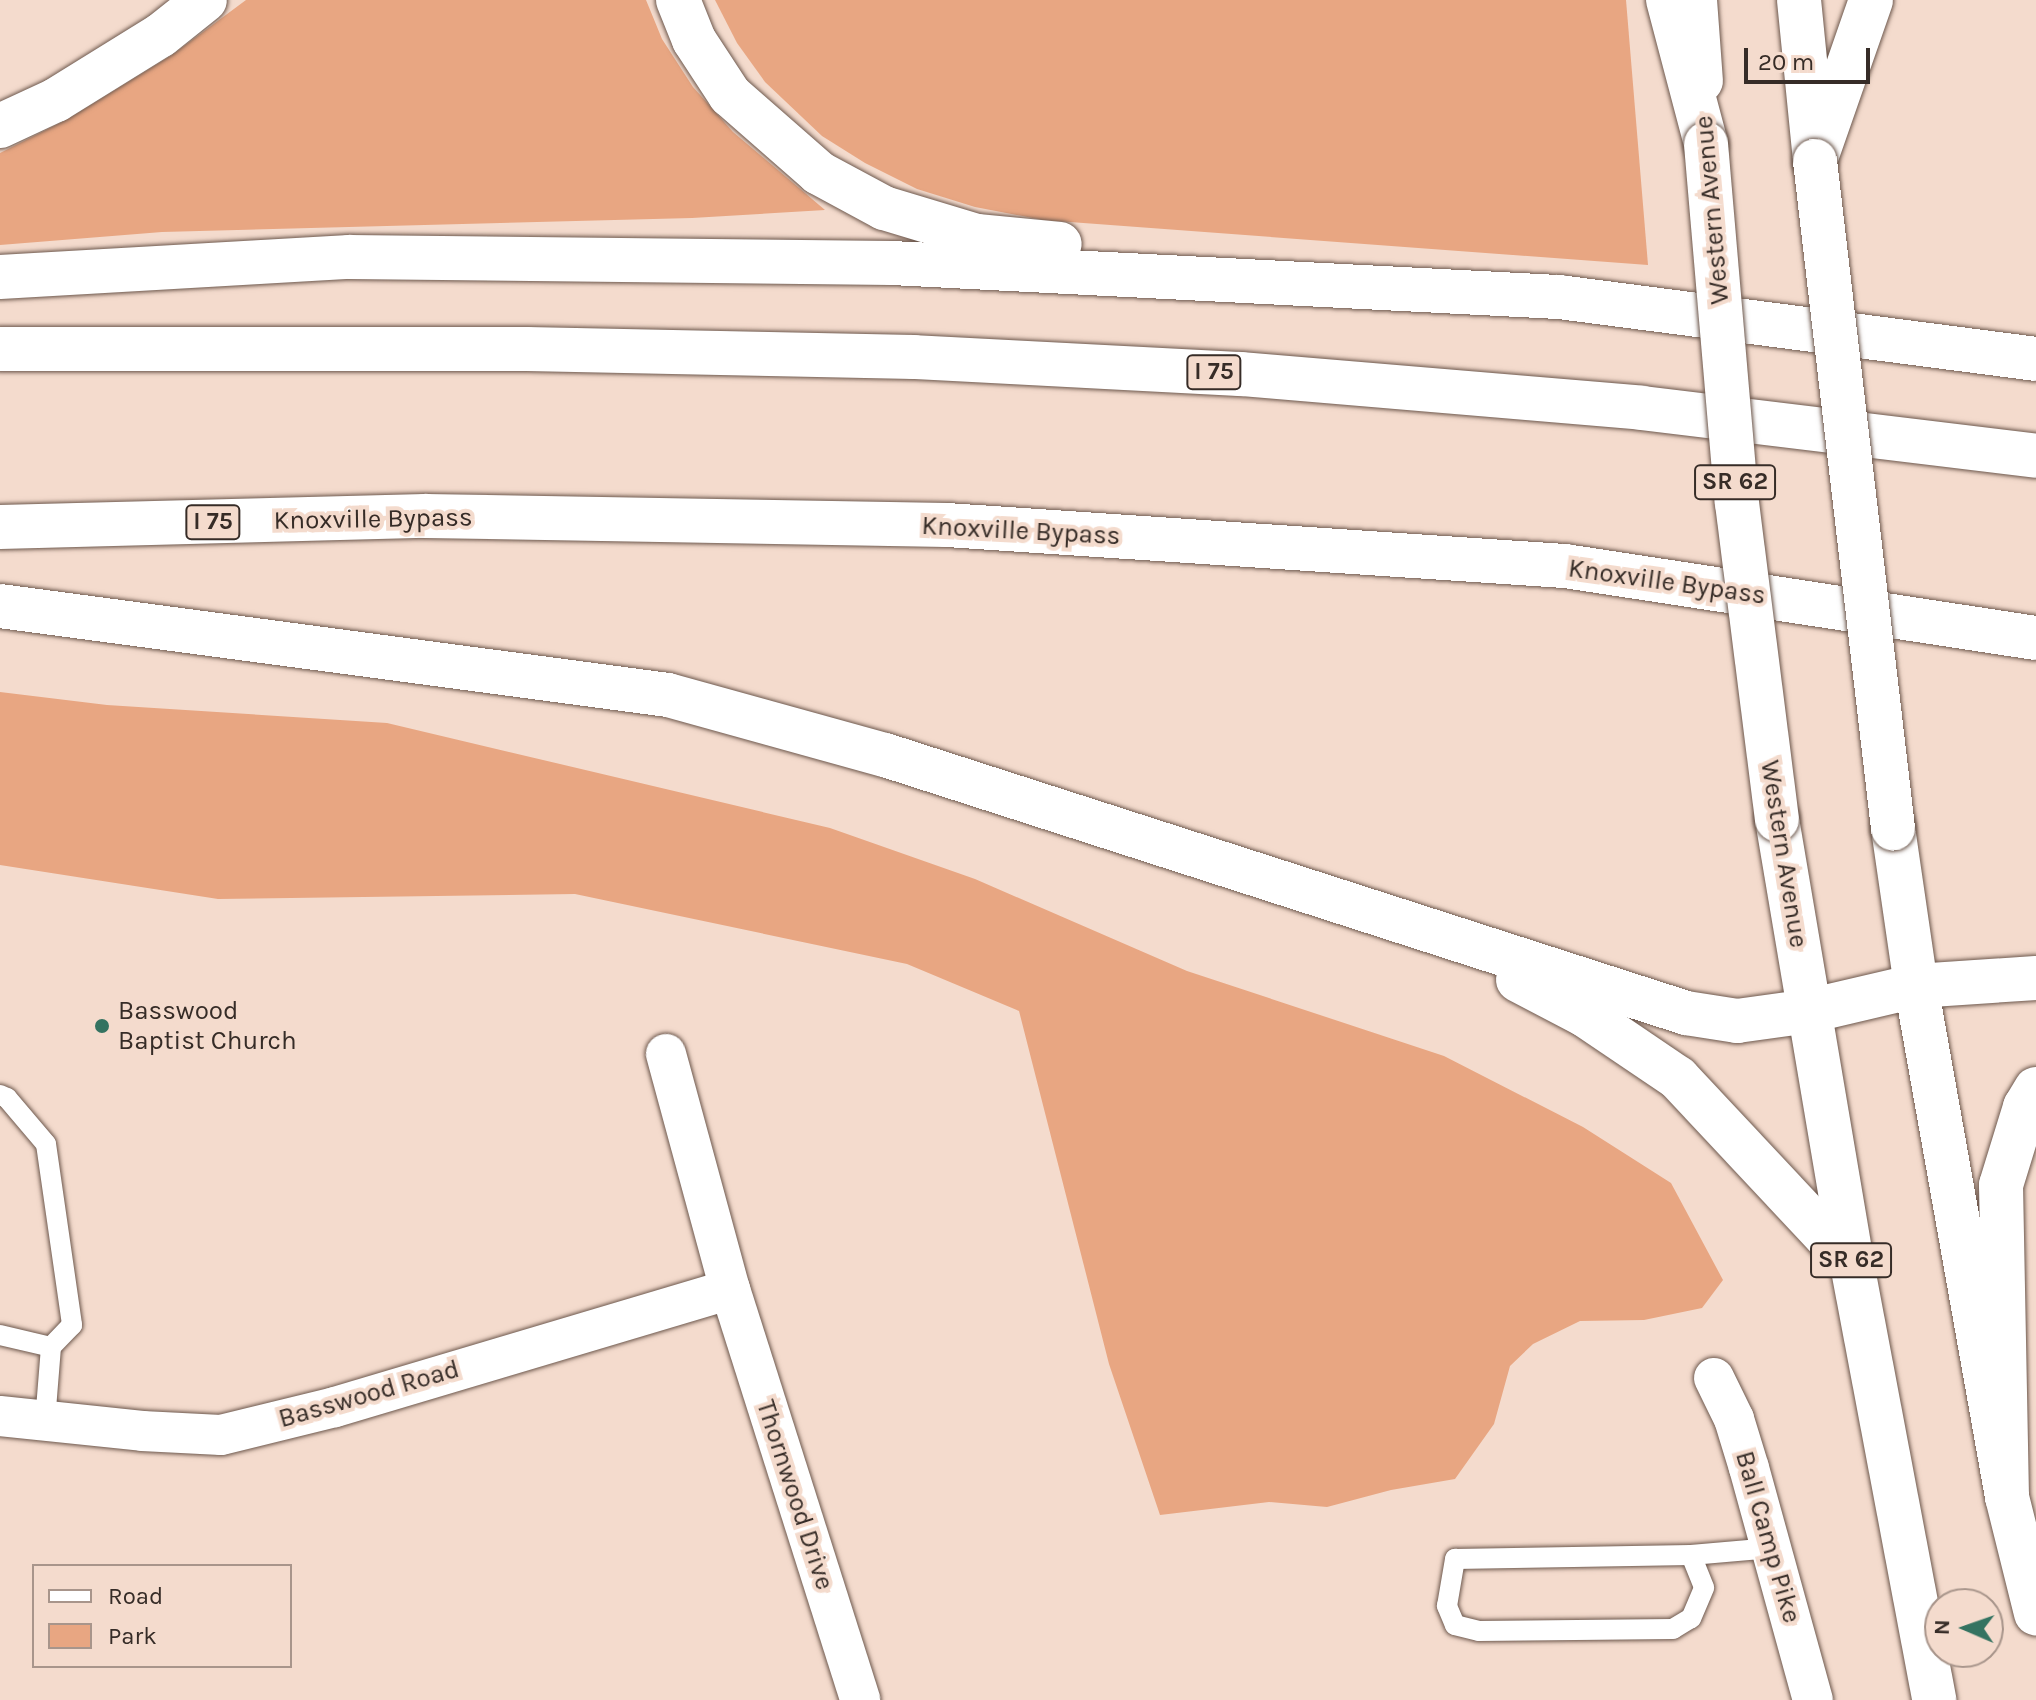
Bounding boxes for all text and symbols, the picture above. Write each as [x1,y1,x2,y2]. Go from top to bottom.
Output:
scale bar [1748,32,1874,82]
text: 20 m [1758,48,1814,76]
street label: Western Avenue [1688,114,1736,306]
road number: I 75 [1186,352,1242,392]
road number: SR 62 [1693,462,1777,502]
road number: I 75 [185,502,241,542]
street label: Knoxville Bypass [273,502,473,536]
street label: Knoxville Bypass [921,510,1121,552]
street label: Knoxville Bypass [1566,553,1768,611]
street label: Western Avenue [1754,758,1814,950]
place label: Basswood Baptist Church [118,995,297,1056]
marker: Basswood Baptist Church [93,1017,111,1035]
road number: SR 62 [1809,1240,1893,1280]
street label: Basswood Road [275,1353,463,1435]
street label: Thornwood Drive [750,1396,840,1594]
street label: Ball Camp Pike [1729,1447,1807,1627]
legend [32,1564,292,1668]
text: Road [108,1582,163,1610]
north arrow [1924,1588,2004,1668]
text: N [1929,1619,1955,1636]
text: Park [108,1622,157,1650]

